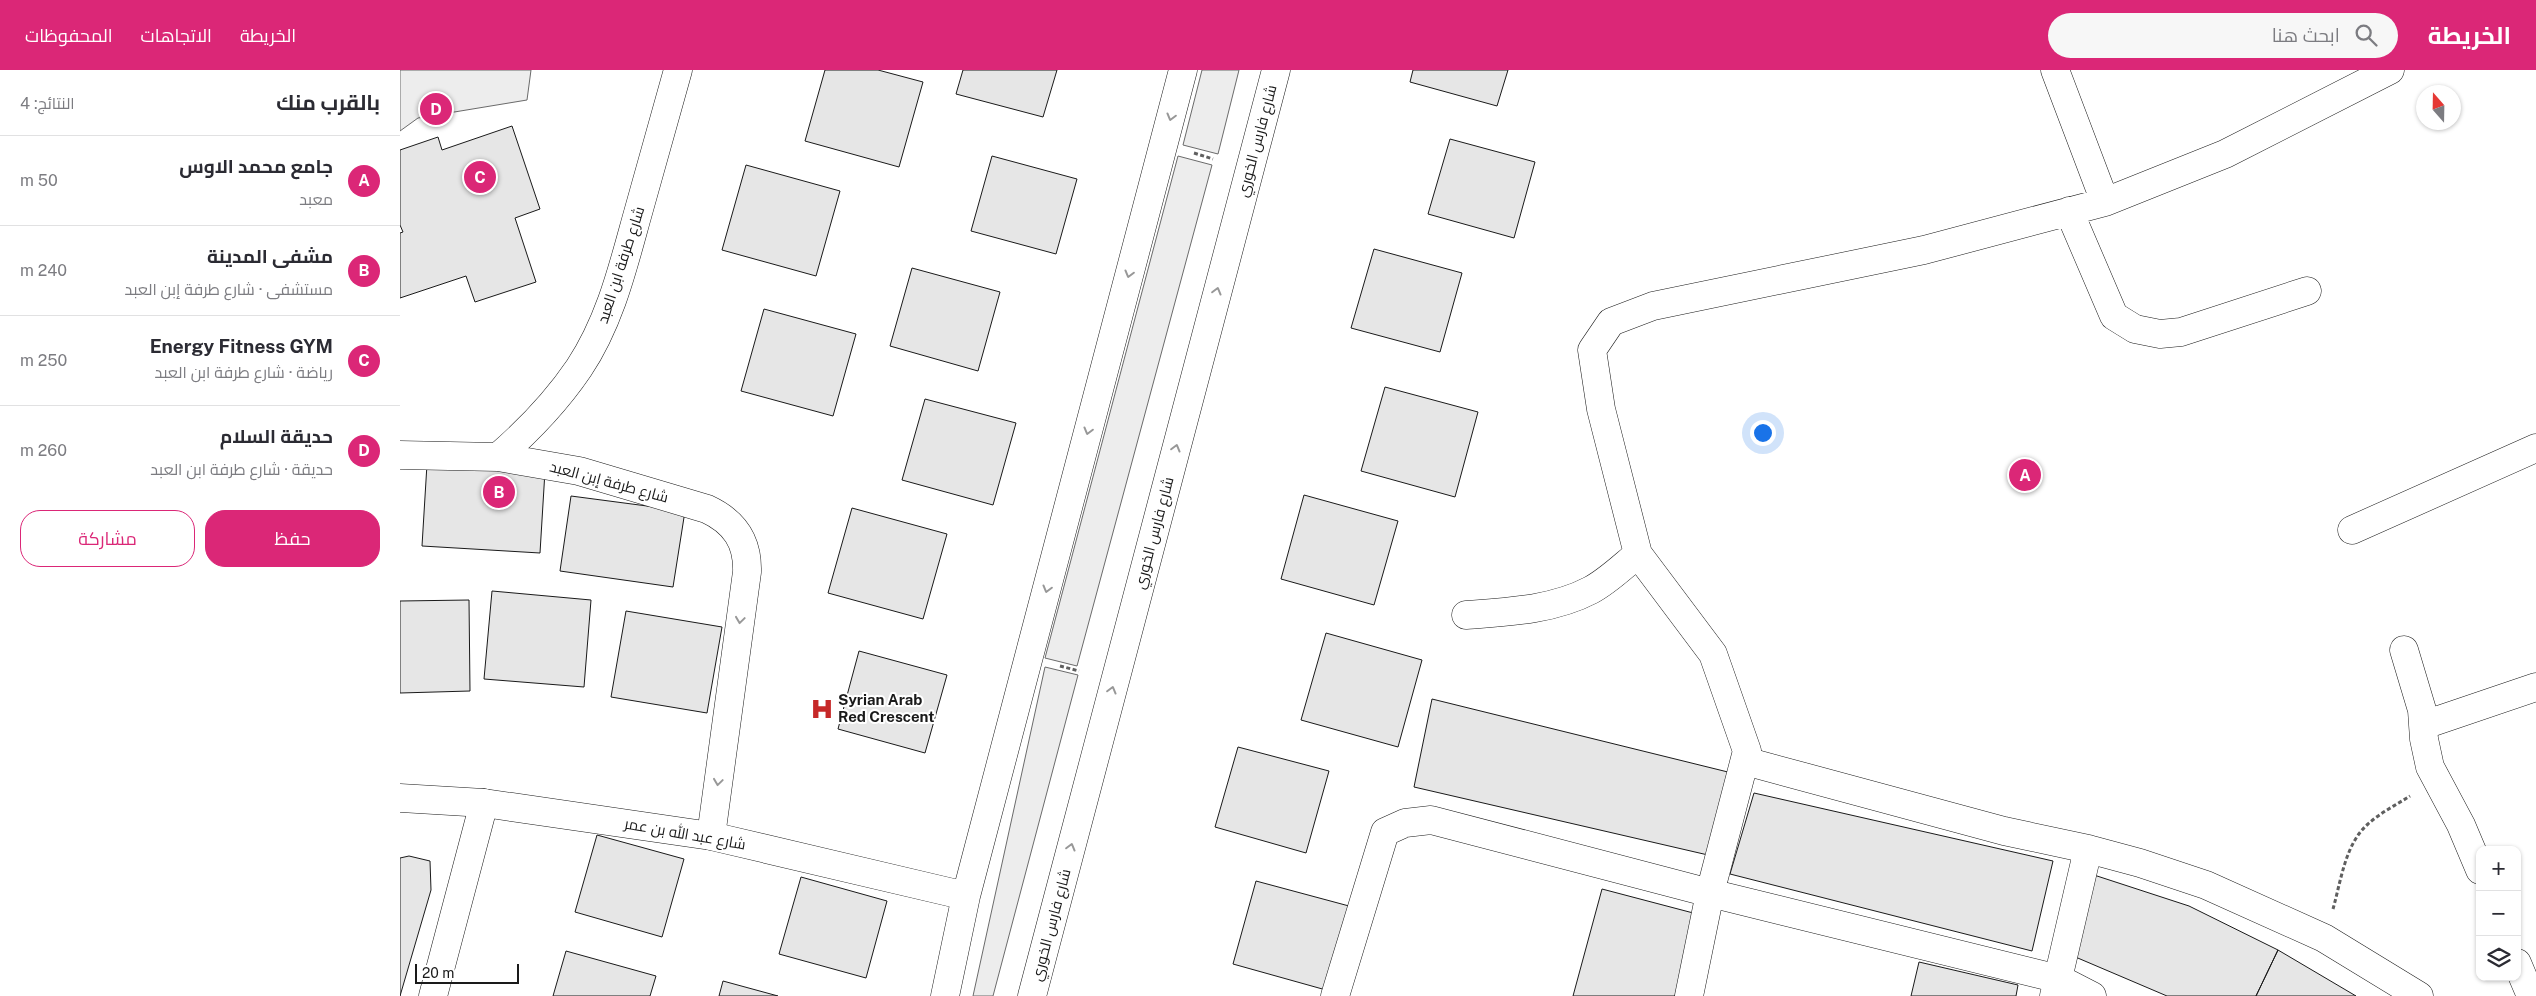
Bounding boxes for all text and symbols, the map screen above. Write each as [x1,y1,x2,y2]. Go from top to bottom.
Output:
search box [2048,13,2398,58]
icon: search [2352,21,2380,49]
text: الخريطة [2428,21,2511,49]
text: ابحث هنا [2272,24,2340,46]
text: المحفوظات [25,25,113,46]
text: الاتجاهات [141,25,212,46]
text: الخريطة [240,25,296,46]
street label: شارع فارس الخوري [1233,83,1284,200]
north arrow [2416,85,2461,130]
text: بالقرب منك [276,90,380,115]
pin: D [420,90,452,128]
text: النتائج: 4 [20,94,75,113]
one-way arrow [1166,113,1176,121]
text: جامع محمد الاوس [179,155,333,177]
pin: C [464,158,496,196]
text: 50 m [20,171,58,190]
text: A [358,171,370,190]
text: معبد [299,190,333,209]
street label: شارع طرفة ابن العبد [594,204,650,326]
text: مشفى المدينة [207,245,333,267]
text: 240 m [20,261,67,280]
text: B [359,261,369,280]
one-way arrow [1125,270,1135,278]
text: مستشفى · شارع طرفة إبن العبد [125,280,333,299]
one-way arrow [1212,288,1222,296]
text: Energy Fitness GYM [150,335,333,357]
text: 250 m [20,351,67,370]
text: C [358,351,370,370]
text: رياضة · شارع طرفة ابن العبد [155,363,333,382]
your location [1750,420,1776,446]
text: حديقة السلام [220,425,333,447]
one-way arrow [1083,427,1094,436]
text: 260 m [20,441,67,460]
text: D [358,441,370,460]
one-way arrow [1170,444,1181,453]
pin: A [2009,456,2041,494]
street label: شارع طرفة إبن العبد [547,458,670,508]
text: حديقة · شارع طرفة ابن العبد [150,460,333,479]
pin: B [483,473,515,511]
street label: شارع فارس الخوري [1130,475,1181,592]
button: مشاركة [20,510,195,567]
button: حفظ [205,510,380,567]
one-way arrow [1042,584,1053,593]
one-way arrow [736,616,746,625]
one-way arrow [1107,687,1117,695]
place label: Syrian Arab Red Crescent [838,691,934,725]
hospital icon: Syrian Arab Red Crescent [809,696,835,722]
one-way arrow [714,777,724,786]
street label: شارع عبد الله بن عمر [622,813,747,855]
one-way arrow [1065,843,1076,852]
map controls [2476,846,2521,981]
button: + [2476,846,2521,891]
street label: شارع فارس الخوري [1027,867,1078,984]
button: − [2476,891,2521,936]
button: layers [2476,936,2521,981]
scale bar [415,961,519,984]
text: 20 m [422,965,454,981]

